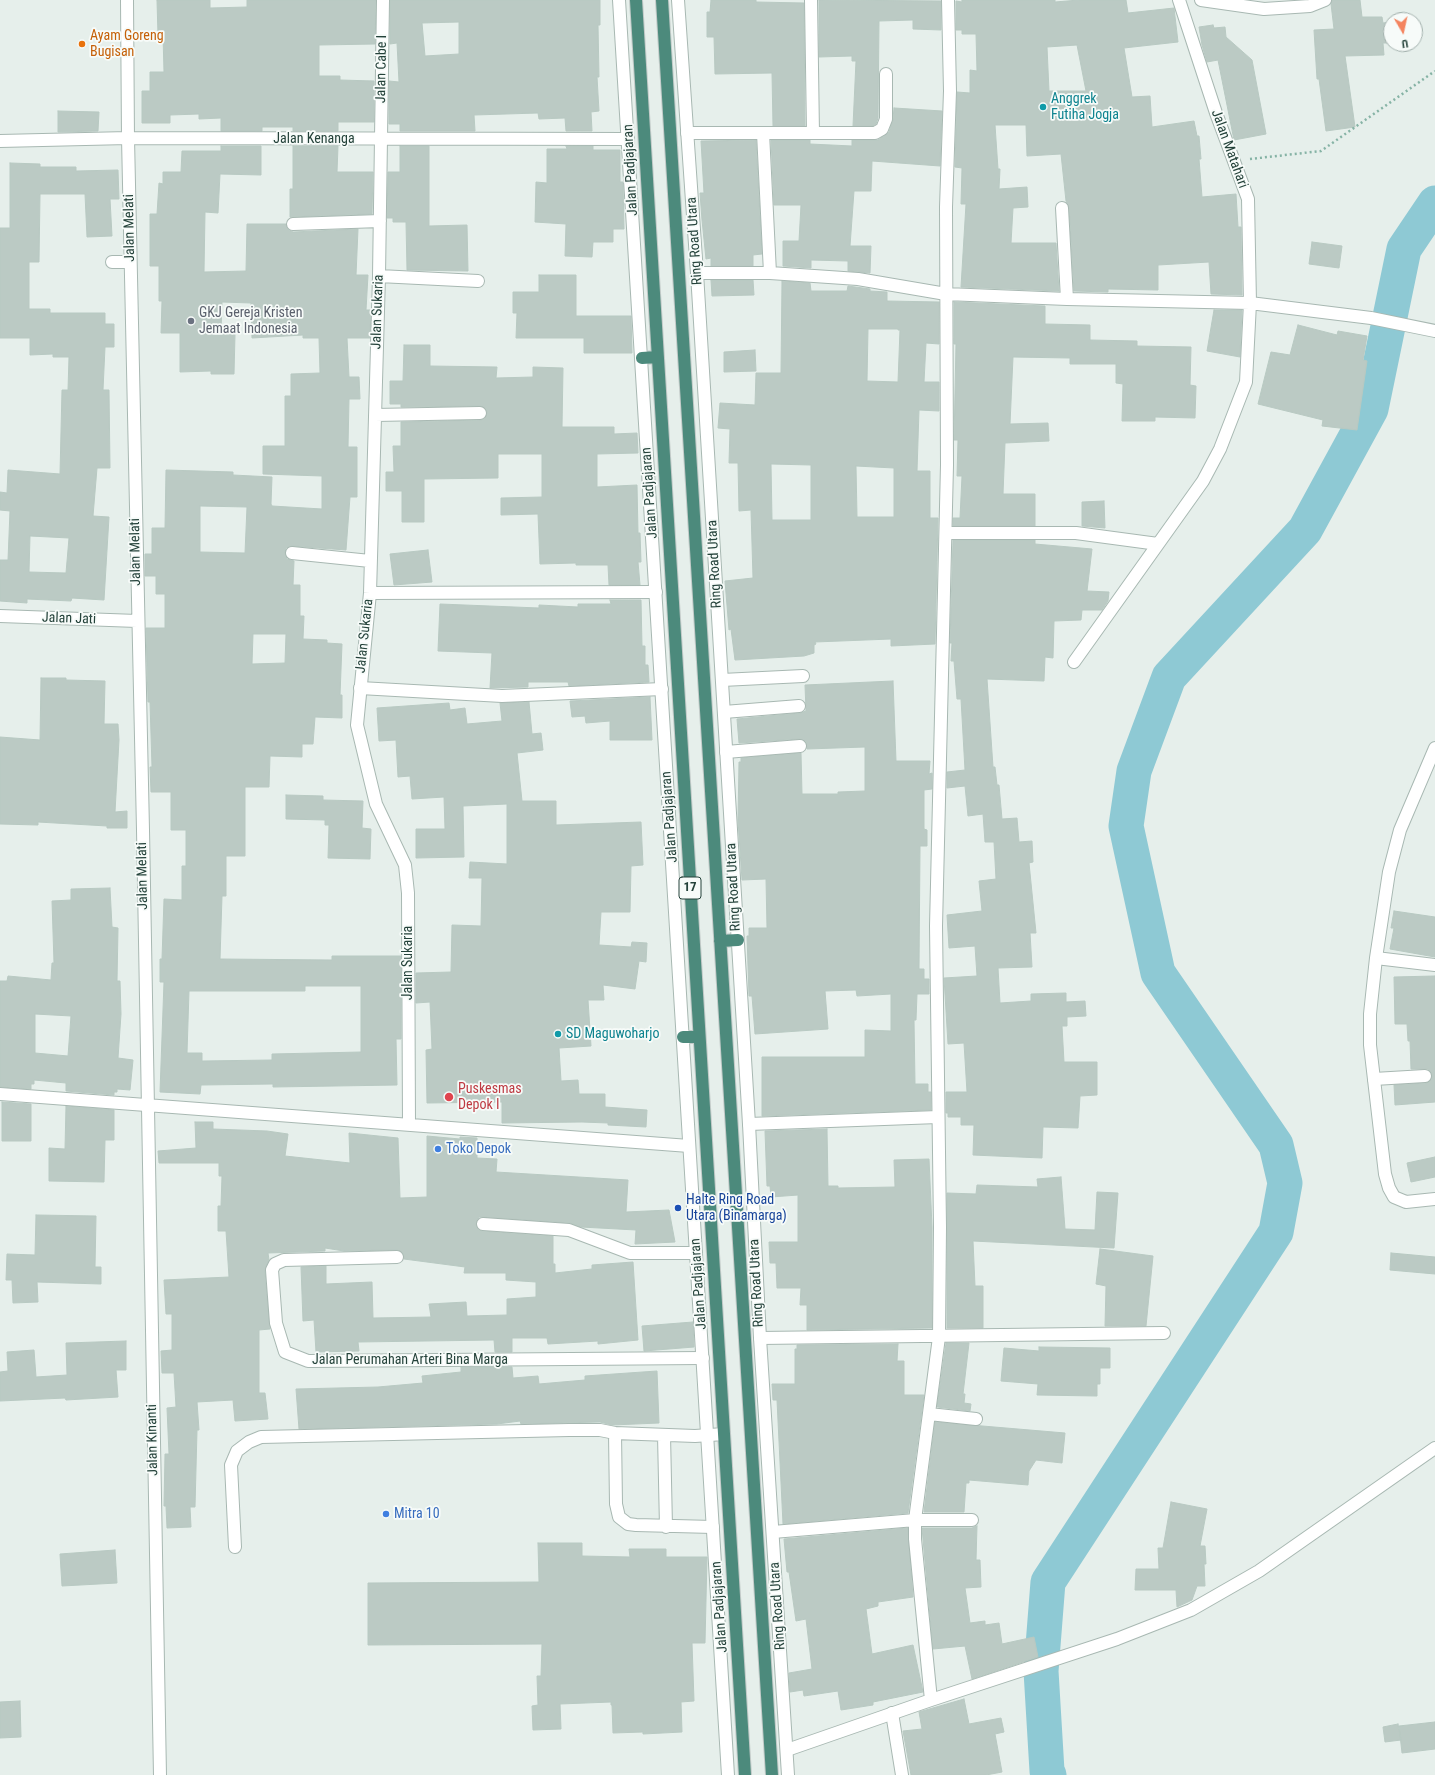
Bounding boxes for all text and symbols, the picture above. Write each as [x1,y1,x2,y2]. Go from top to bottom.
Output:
north arrow [1383,12,1423,52]
place label: Ayam Goreng Bugisan [90,28,164,60]
street label: Jalan Cabe I [373,35,391,103]
text: U [1401,36,1409,50]
marker: Ayam Goreng Bugisan [77,39,87,49]
place label: Anggrek Futiha Jogja [1051,91,1119,124]
marker: Anggrek Futiha Jogja [1038,102,1048,112]
street label: Jalan Matahari [1207,107,1251,191]
street label: Jalan Padjajaran [620,124,642,216]
street label: Jalan Kenanga [273,131,355,147]
street label: Jalan Melati [121,194,139,262]
street label: Ring Road Utara [684,196,706,286]
street label: Jalan Sukaria [368,274,388,350]
place label: GKJ Gereja Kristen Jemaat Indonesia [199,305,302,338]
marker: GKJ Gereja Kristen Jemaat Indonesia [186,316,196,326]
street label: Jalan Padjajaran [638,447,662,539]
street label: Jalan Melati [127,518,145,586]
street label: Ring Road Utara [704,519,726,609]
street label: Jalan Sukaria [353,598,377,674]
street label: Jalan Jati [42,610,96,628]
street label: Jalan Padjajaran [658,771,682,863]
street label: Jalan Melati [134,842,152,910]
street label: Ring Road Utara [723,842,745,932]
road number: 17 [679,877,701,899]
street label: Jalan Sukaria [400,926,416,1000]
place label: SD Maguwoharjo [566,1026,659,1042]
marker: SD Maguwoharjo [553,1029,563,1039]
place label: Puskesmas Depok I [458,1081,522,1114]
marker: Puskesmas Depok I [443,1091,455,1103]
place label: Toko Depok [446,1141,511,1157]
marker: Toko Depok [433,1144,443,1154]
place label: Halte Ring Road Utara (Binamarga) [686,1192,787,1224]
marker: Halte Ring Road Utara (Binamarga) [673,1203,683,1213]
street label: Jalan Padjajaran [687,1238,711,1330]
street label: Ring Road Utara [746,1238,768,1328]
street label: Jalan Perumahan Arteri Bina Marga [312,1352,508,1368]
street label: Jalan Kinanti [144,1404,162,1476]
place label: Mitra 10 [394,1506,440,1522]
marker: Mitra 10 [381,1509,391,1519]
street label: Jalan Padjajaran [708,1561,732,1653]
street label: Ring Road Utara [767,1561,789,1651]

